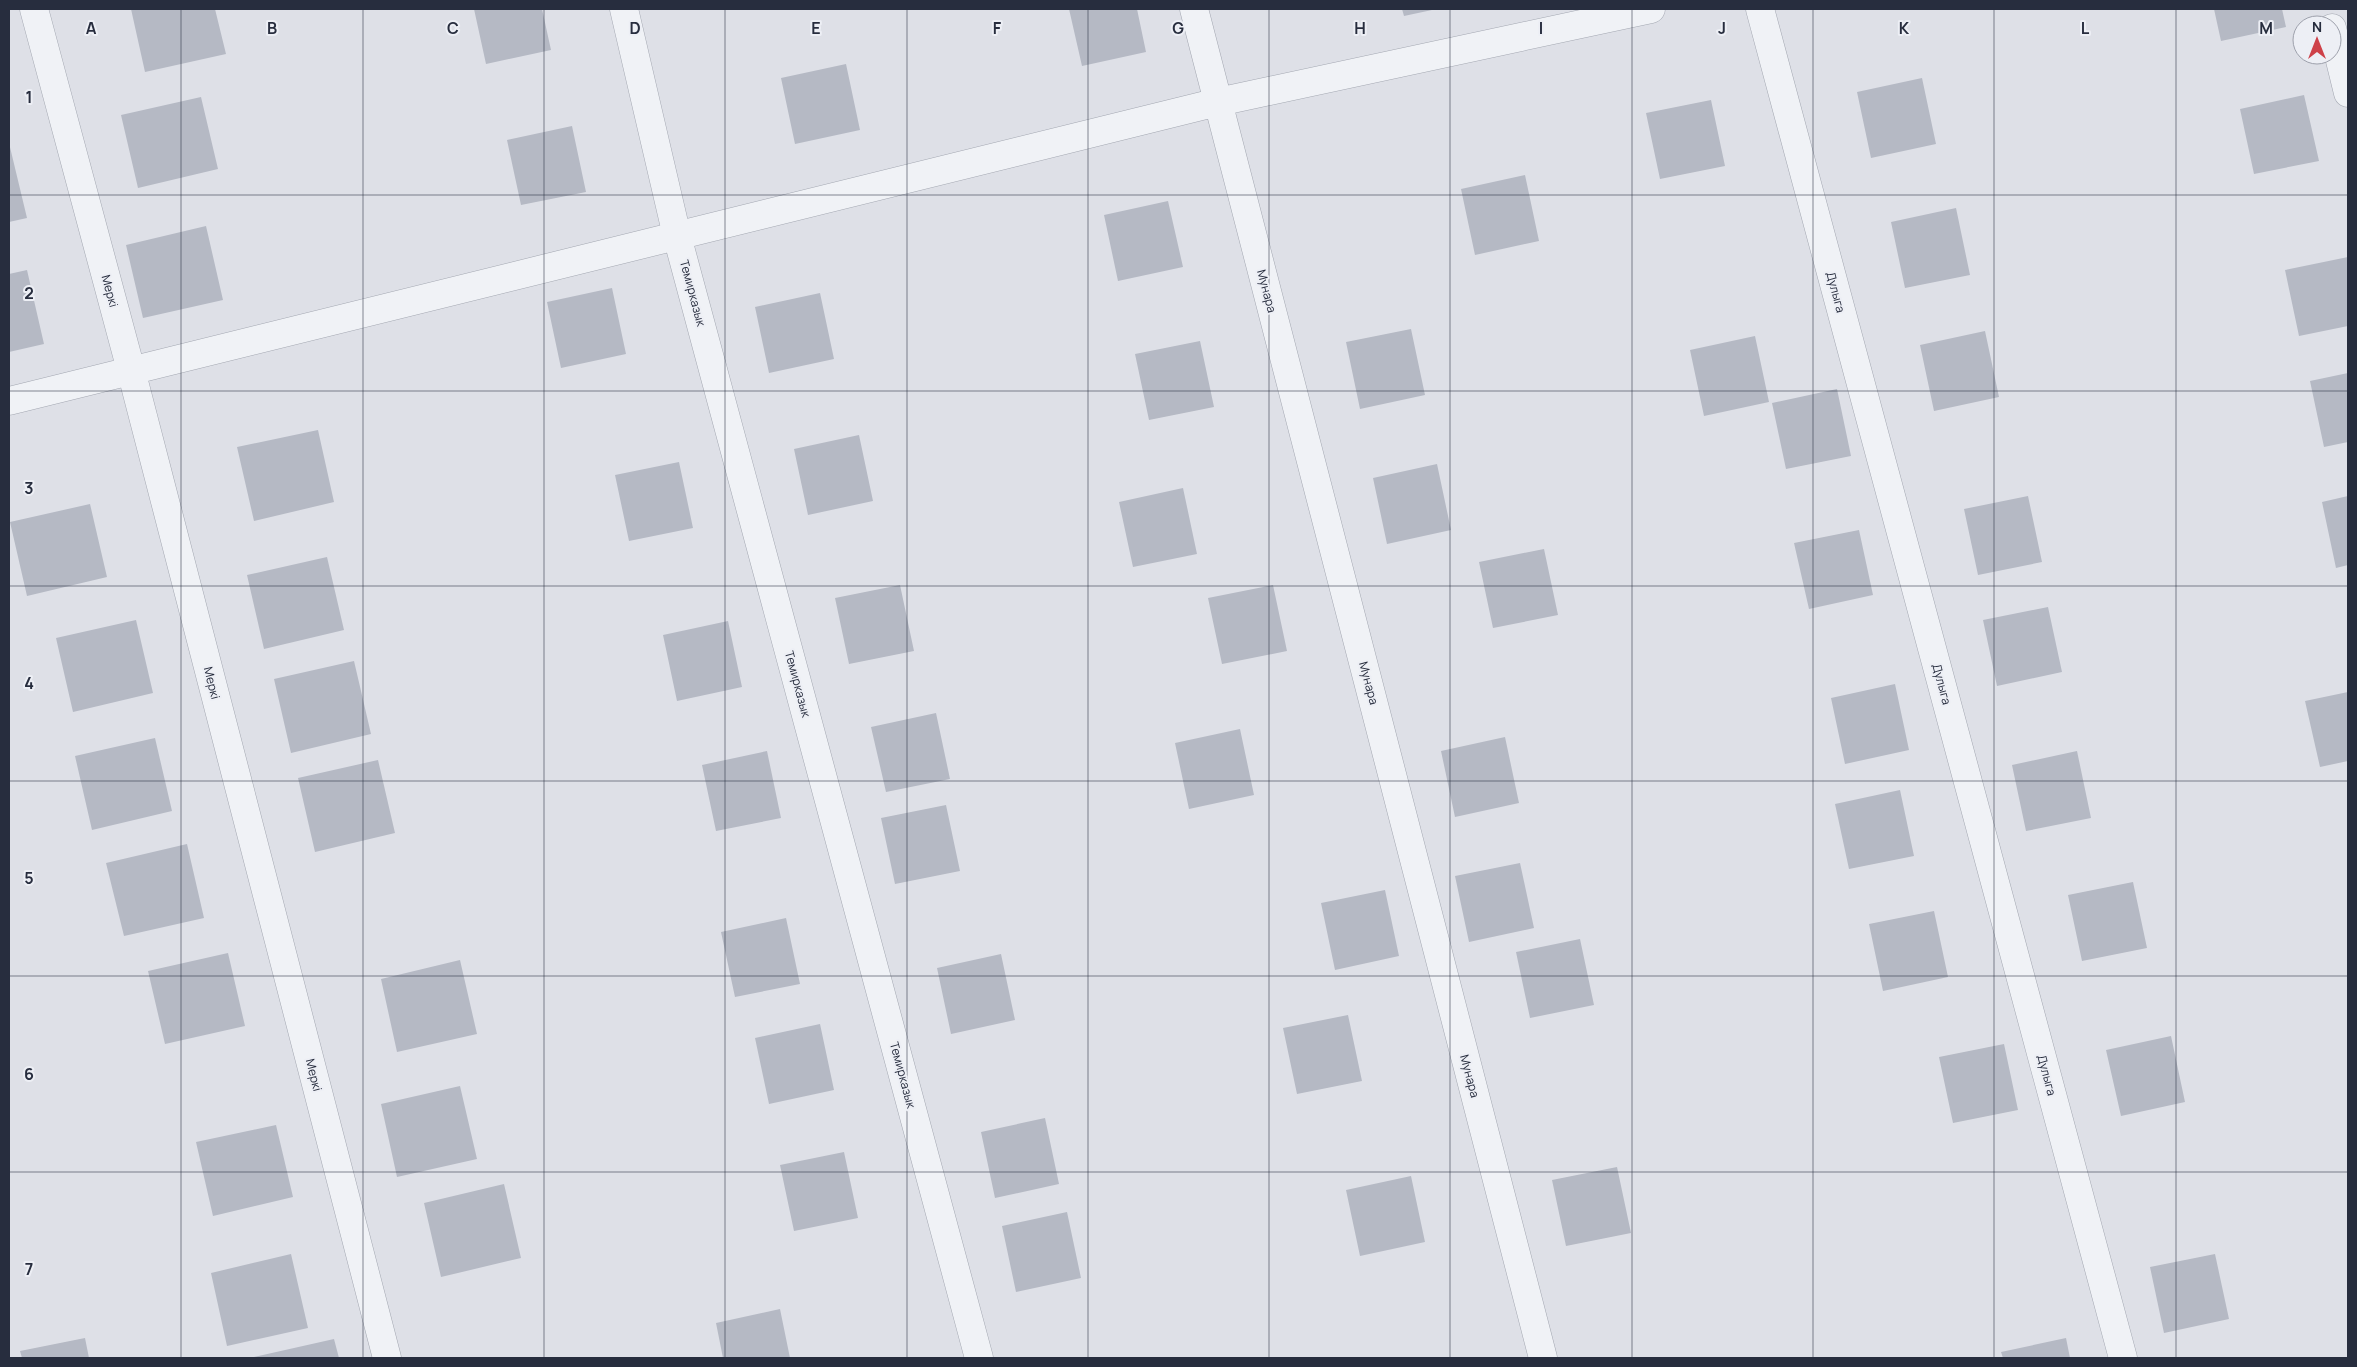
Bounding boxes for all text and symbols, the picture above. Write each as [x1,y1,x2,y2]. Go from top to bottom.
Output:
north arrow [2292,15,2342,65]
text: A [86,17,97,39]
text: B [267,17,277,39]
text: C [447,17,459,39]
text: D [629,17,641,39]
text: E [811,17,821,39]
text: F [993,17,1002,39]
text: G [1172,17,1184,39]
text: H [1354,17,1366,39]
text: I [1539,17,1543,39]
text: J [1718,17,1726,39]
text: K [1899,17,1910,39]
text: L [2081,17,2090,39]
text: M [2259,17,2273,39]
text: N [2312,17,2322,36]
text: 1 [25,86,33,108]
street label: Темирказык [676,258,710,329]
street label: Мунара [1253,268,1281,314]
street label: Дулыга [1822,270,1850,314]
street label: Меркі [98,273,122,309]
text: 2 [24,282,34,304]
text: 3 [24,477,34,499]
street label: Темирказык [781,649,815,720]
street label: Мунара [1355,660,1383,706]
street label: Дулыга [1928,662,1956,706]
street label: Меркі [200,665,224,701]
text: 4 [24,672,34,694]
text: 5 [24,867,34,889]
street label: Темирказык [886,1040,920,1111]
street label: Мунара [1456,1053,1484,1099]
street label: Дулыга [2033,1053,2061,1097]
street label: Меркі [302,1057,326,1093]
text: 6 [24,1063,34,1085]
text: 7 [25,1258,33,1280]

